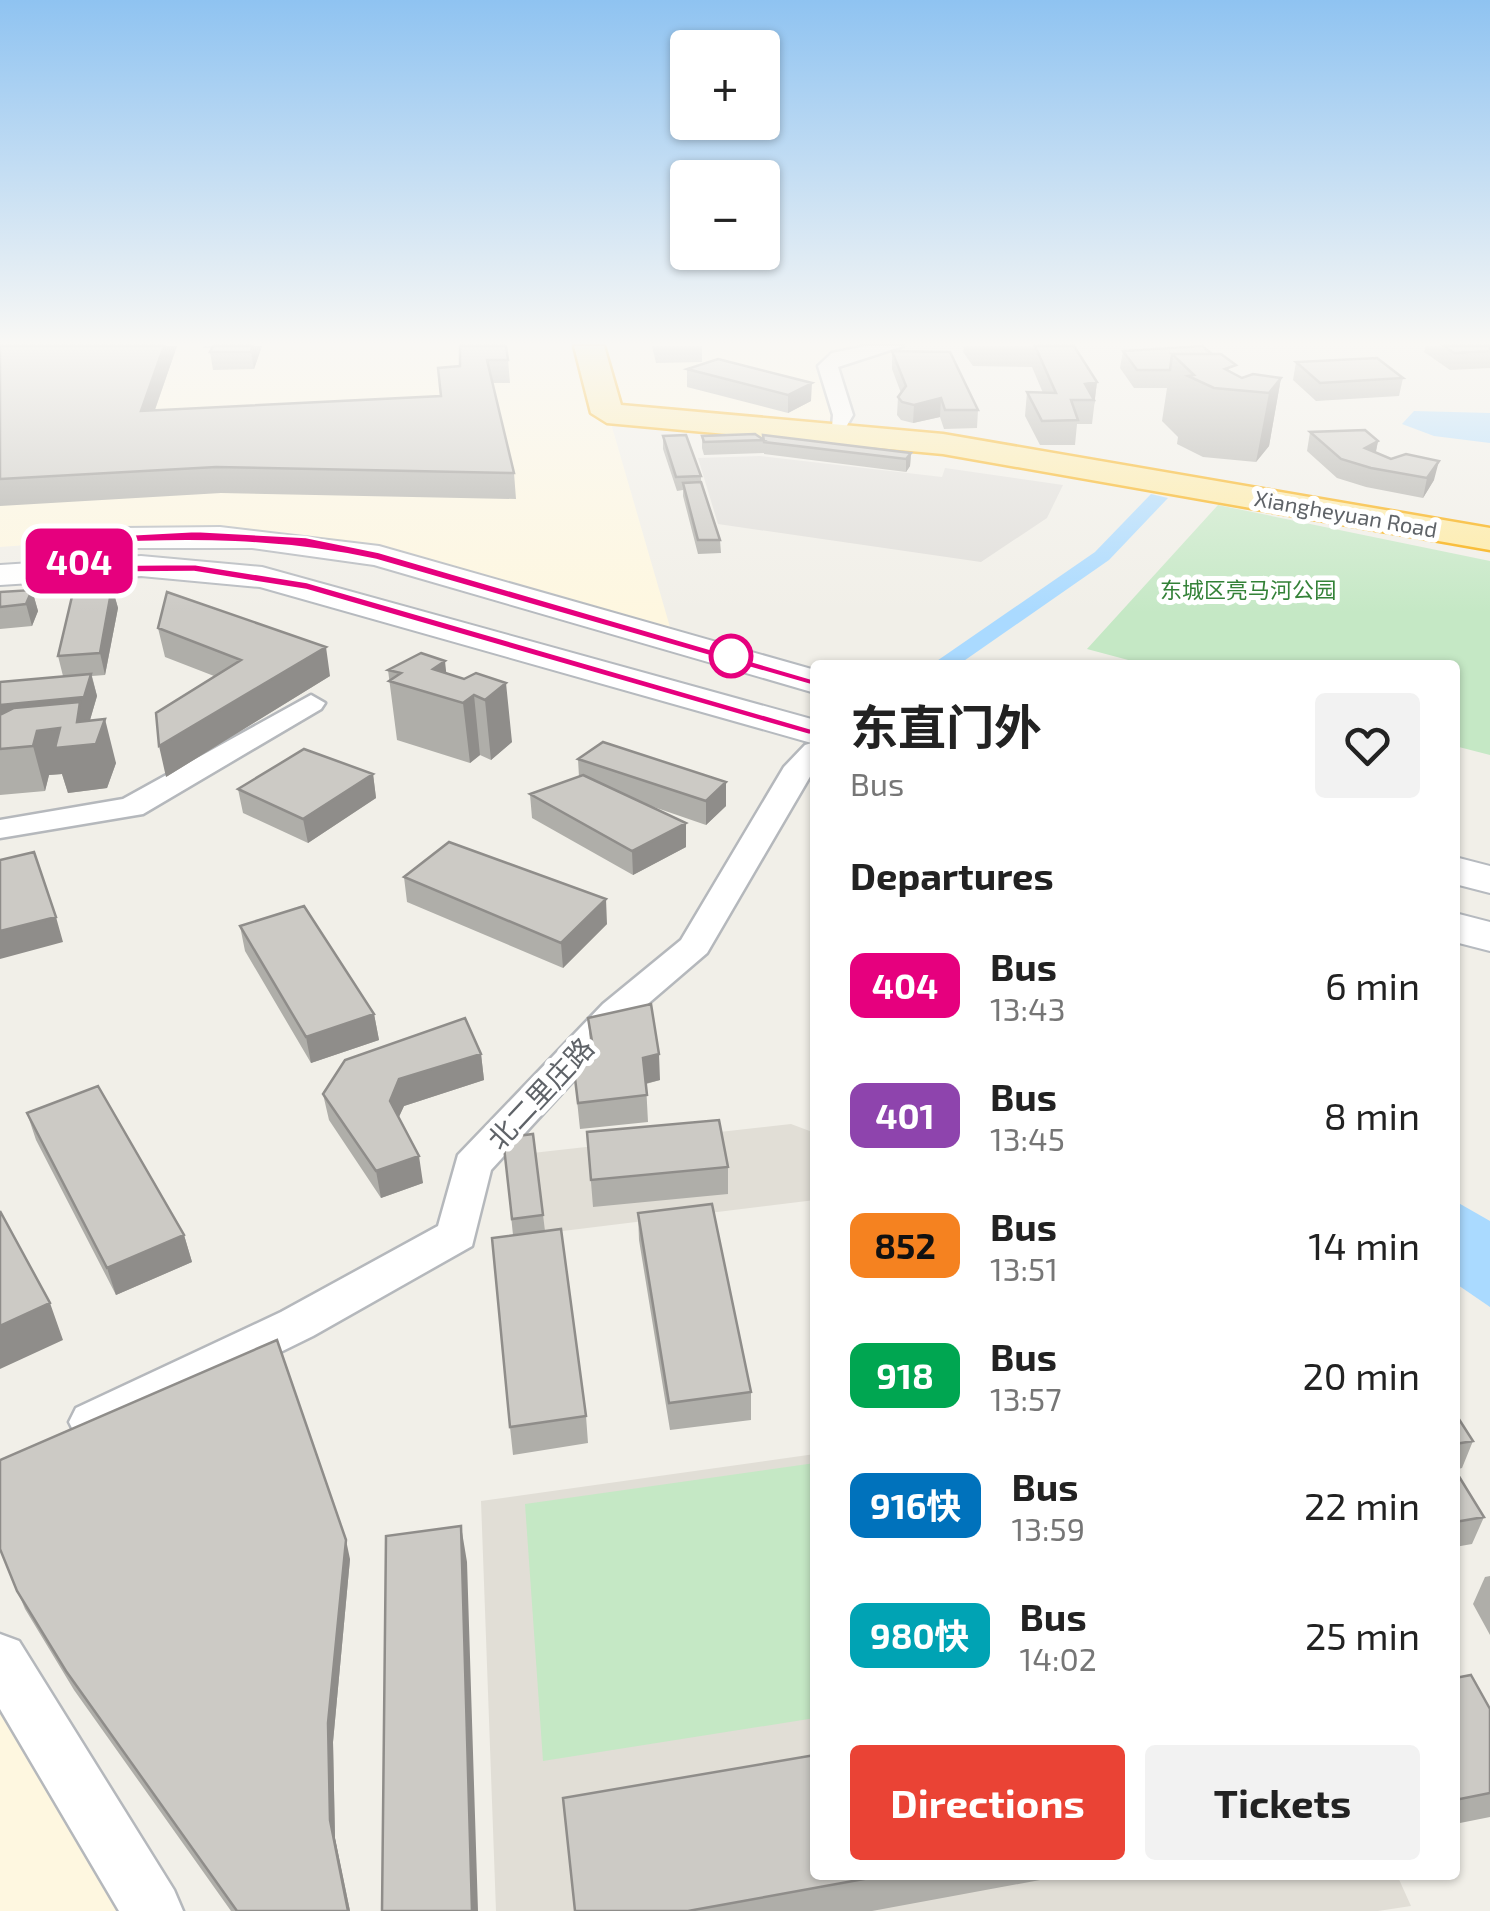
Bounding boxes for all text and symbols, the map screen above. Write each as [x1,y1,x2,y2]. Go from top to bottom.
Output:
map controls [670,30,780,270]
button: + [670,30,780,140]
button: − [670,160,780,270]
street label: Xiangheyuan Road [1253,484,1439,542]
line badge: 404 [22,528,136,594]
text: 404 [46,540,112,582]
park label: 东城区亮马河公园 [1160,576,1336,602]
unlabelled marker [710,635,752,677]
button: heart [1315,693,1420,798]
text: 东直门外 [850,697,1042,755]
text: Bus [850,764,904,802]
text: Departures [850,852,1054,898]
text: Bus [990,943,1057,989]
text: 6 min [1325,962,1420,1008]
text: 404 [872,964,938,1006]
text: 13:43 [990,989,1066,1027]
street label: 北二里庄路 [480,1030,600,1156]
text: Bus [990,1073,1057,1119]
text: 8 min [1324,1092,1420,1138]
text: 401 [875,1094,935,1136]
text: 13:45 [990,1119,1065,1157]
text: Bus [990,1203,1057,1249]
text: 14 min [1308,1222,1420,1268]
text: 852 [874,1224,936,1266]
text: 13:51 [990,1249,1058,1287]
text: Bus [990,1333,1057,1379]
text: 20 min [1302,1352,1420,1398]
text: 918 [876,1354,934,1396]
text: 13:57 [990,1379,1062,1417]
text: Bus [1011,1463,1078,1509]
text: 22 min [1304,1482,1420,1528]
text: 916快 [870,1484,961,1526]
text: 13:59 [1011,1509,1085,1547]
text: Bus [1020,1593,1087,1639]
text: 25 min [1305,1612,1420,1658]
text: 980快 [870,1614,970,1656]
text: 14:02 [1020,1639,1097,1677]
button: Directions [850,1745,1125,1860]
button: Tickets [1145,1745,1420,1860]

